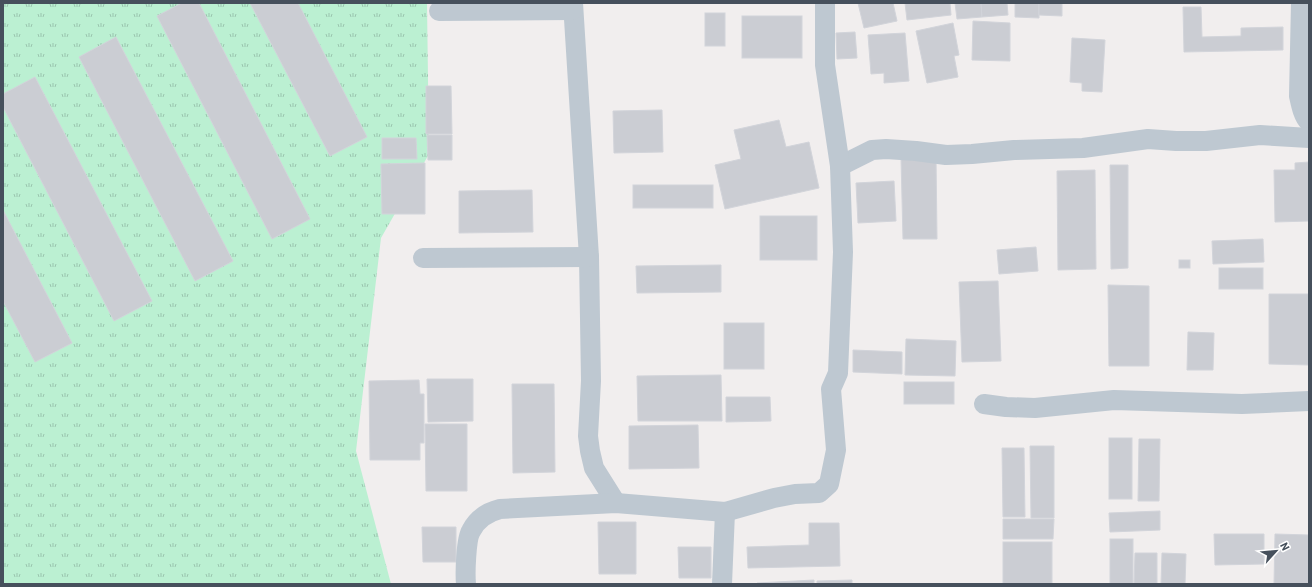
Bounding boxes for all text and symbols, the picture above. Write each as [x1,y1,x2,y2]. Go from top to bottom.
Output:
north arrow [1256,531,1296,571]
text: N [1278,540,1293,552]

